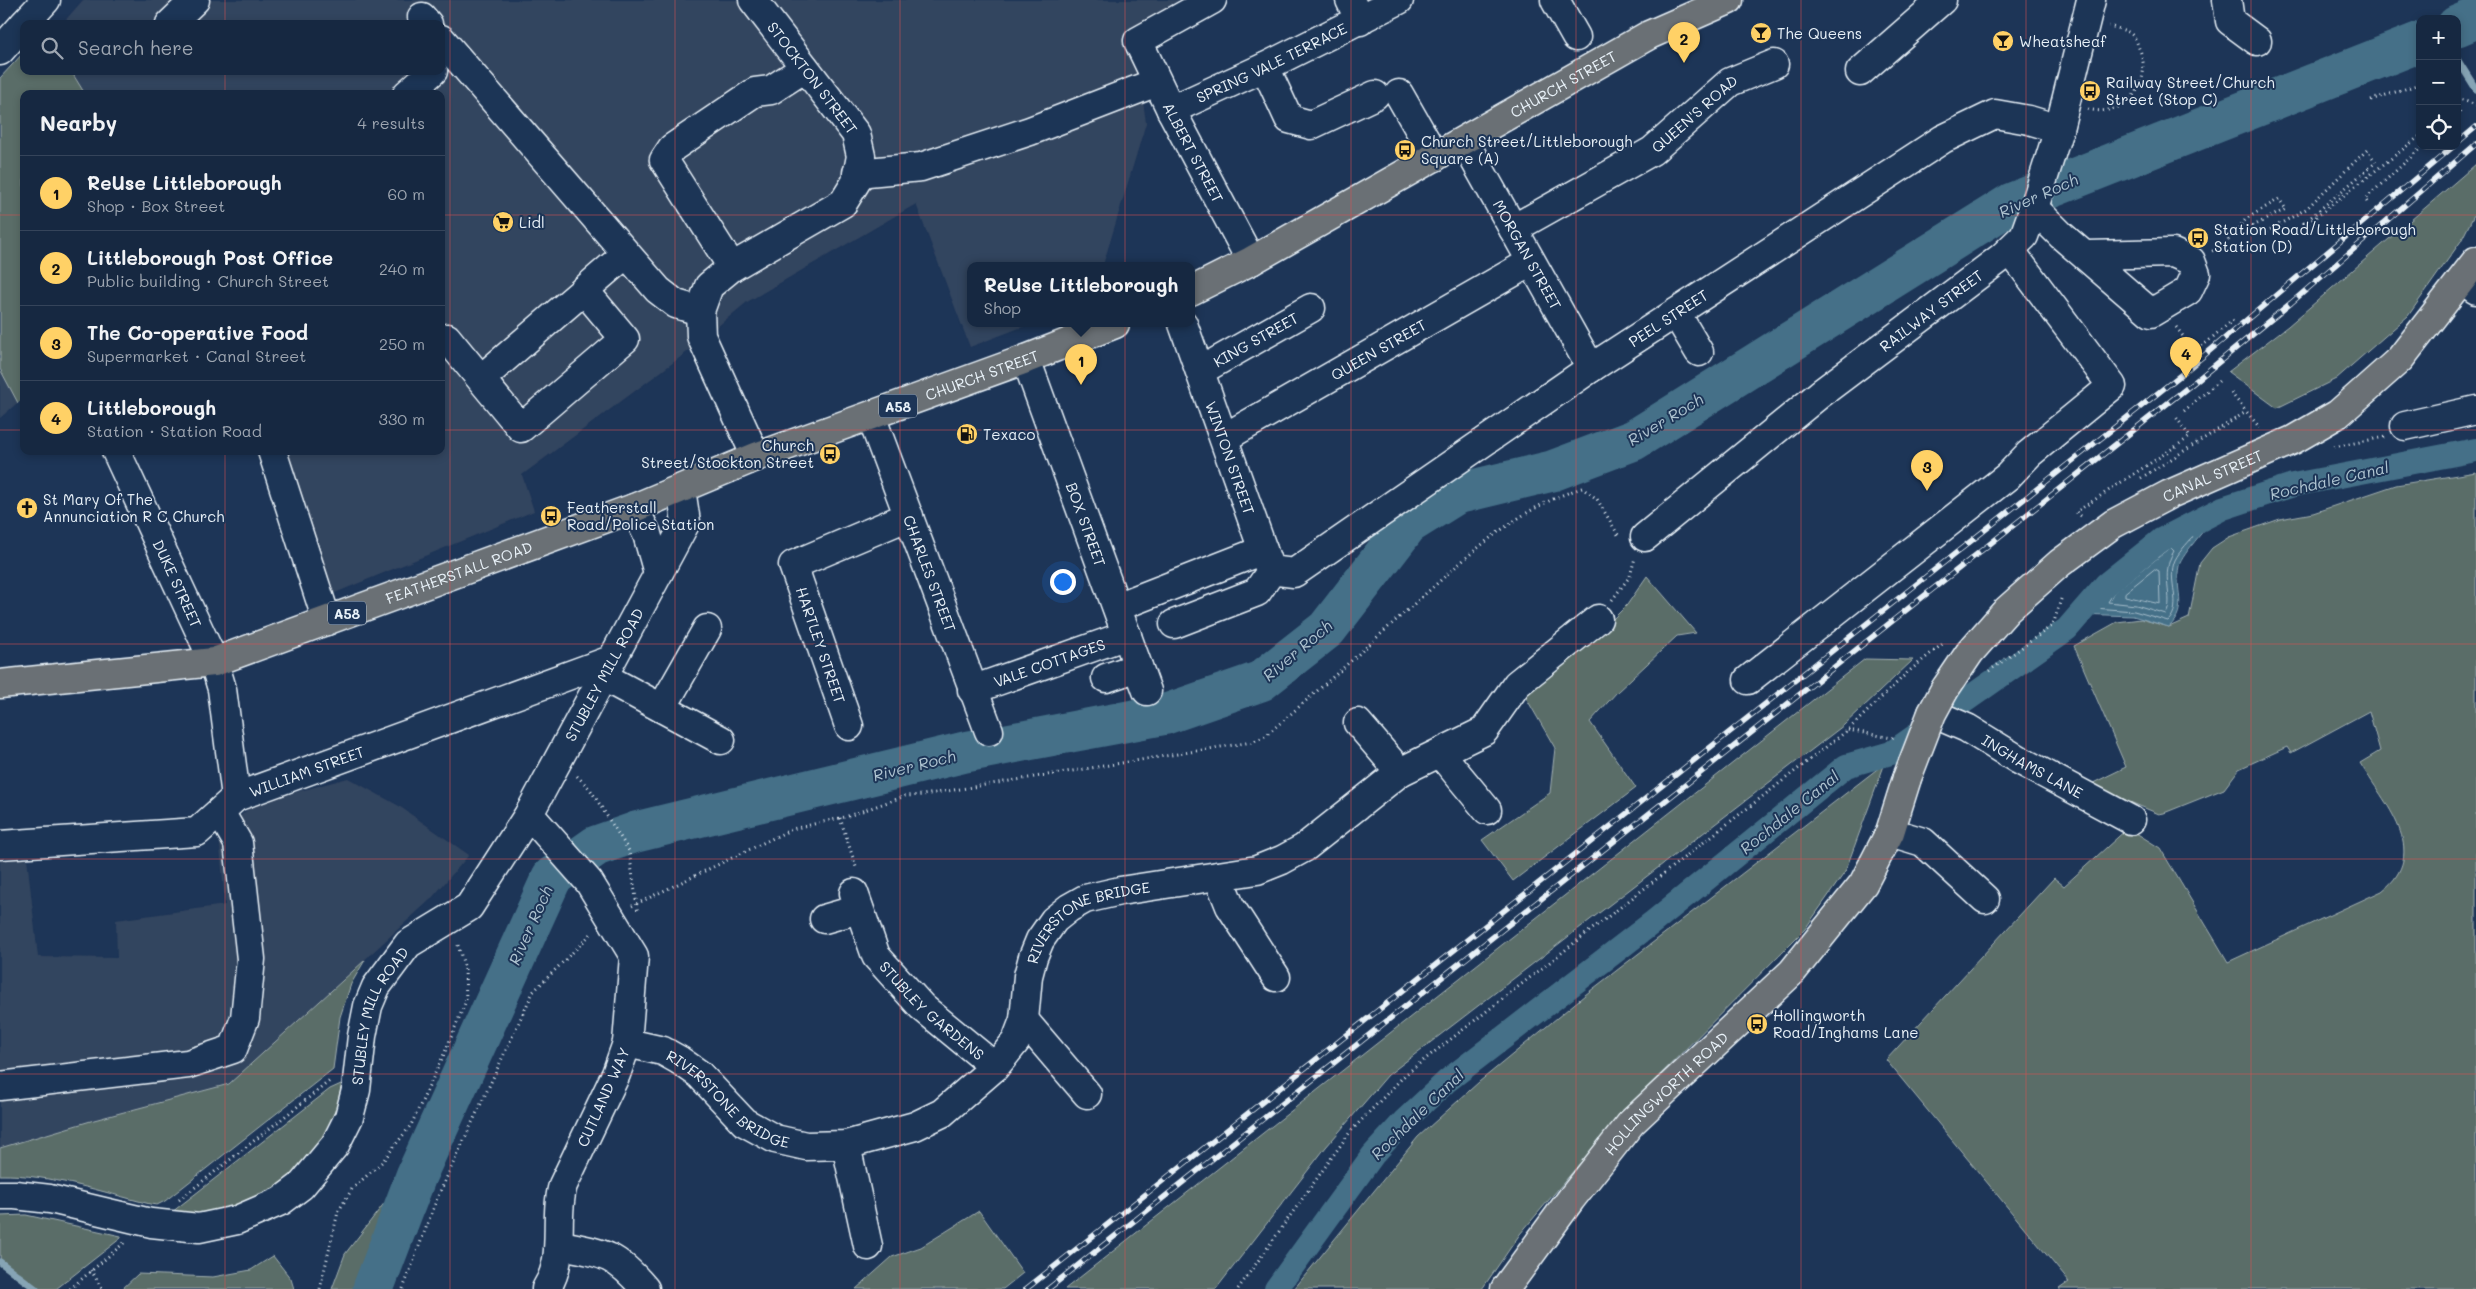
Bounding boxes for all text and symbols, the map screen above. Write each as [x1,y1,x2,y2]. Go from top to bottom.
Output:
map controls [2416,15,2461,150]
button: + [2416,15,2461,60]
street label: STOCKTON STREET [763,17,862,138]
street label: SPRING VALE TERRACE [1193,18,1350,107]
search box [20,20,445,75]
bar icon: The Queens [1749,21,1773,45]
pin: 2 [1668,22,1700,63]
place label: The Queens [1777,23,1862,43]
bar icon: Wheatsheaf [1991,29,2015,53]
place label: Wheatsheaf [2019,31,2107,51]
icon: search [38,34,66,62]
text: Search here [78,35,194,60]
street label: CHURCH STREET [1506,46,1620,122]
button: − [2416,60,2461,105]
street label: QUEEN'S ROAD [1647,70,1740,157]
place label: Railway Street/Church Street (Stop C) [2106,72,2275,109]
bus stop icon: Railway Street/Church Street (Stop C) [2078,79,2102,103]
street label: ALBERT STREET [1159,99,1228,206]
button: locate [2416,105,2461,150]
text: Nearby [40,109,117,136]
text: 4 results [357,112,425,133]
place label: Church Street/Littleborough Square (A) [1421,131,1633,168]
bus stop icon: Church Street/Littleborough Square (A) [1393,138,1417,162]
water label: River Roch [1995,168,2081,222]
text: ReUse Littleborough [87,170,282,195]
text: 1 [52,183,60,204]
text: 60 m [388,183,425,204]
text: Shop · Box Street [87,195,225,216]
street label: MORGAN STREET [1489,196,1566,313]
supermarket icon: Lidl [491,210,515,234]
place label: Lidl [519,212,545,232]
place label: Station Road/Littleborough Station (D) [2214,219,2416,256]
bus stop icon: Station Road/Littleborough Station (D) [2186,226,2210,250]
text: Littleborough Post Office [87,245,333,270]
text: 2 [52,258,60,279]
text: 240 m [379,258,425,279]
popup [967,262,1195,327]
street label: RAILWAY STREET [1875,265,1987,356]
text: Public building · Church Street [87,270,329,291]
text: ReUse Littleborough [984,272,1178,297]
street label: PEEL STREET [1624,285,1712,351]
text: Shop [984,297,1021,318]
street label: KING STREET [1210,307,1302,371]
street label: QUEEN STREET [1327,314,1430,385]
text: The Co-operative Food [87,320,308,345]
text: 3 [51,333,61,354]
text: 250 m [379,333,425,354]
pin: 4 [2170,337,2202,378]
pin: 1 [1065,344,1097,385]
text: Supermarket · Canal Street [87,345,306,366]
street label: CHURCH STREET [922,345,1041,405]
water label: River Roch [1623,388,1707,450]
road number: A58 [879,394,917,418]
text: Littleborough [87,395,216,420]
street label: WINTON STREET [1201,398,1260,517]
text: 4 [51,408,61,429]
text: 330 m [379,408,425,429]
text: Station · Station Road [87,420,262,441]
fuel station icon: Texaco [955,422,979,446]
place label: Texaco [983,424,1035,444]
place label: Church Street/Stockton Street [641,435,814,472]
bus stop icon: Church Street/Stockton Street [818,442,842,466]
street label: CANAL STREET [2159,445,2266,506]
pin: 3 [1911,450,1943,491]
water label: Rochdale Canal [2267,456,2391,504]
street label: BOX STREET [1062,480,1111,569]
place label: St Mary Of The Annunciation R C Church [43,489,225,526]
church icon: St Mary Of The Annunciation R C Church [15,496,39,520]
place label: Featherstall Road/Police Station [567,497,714,534]
bus stop icon: Featherstall Road/Police Station [539,504,563,528]
street label: CHARLES STREET [899,512,961,635]
street label: DUKE STREET [148,536,207,631]
street label: FEATHERSTALL ROAD [383,536,535,608]
your location [1050,569,1076,595]
street label: HARTLEY STREET [792,584,850,706]
road number: A58 [328,602,366,624]
street label: STUBLEY MILL ROAD [560,604,648,745]
water label: River Roch [1258,615,1336,685]
street label: VALE COTTAGES [991,634,1108,692]
street label: INGHAMS LANE [1978,730,2087,803]
street label: WILLIAM STREET [246,741,367,801]
water label: River Roch [870,745,958,785]
water label: Rochdale Canal [1735,766,1843,858]
street label: RIVERSTONE BRIDGE [1022,876,1152,966]
water label: River Roch [503,882,557,968]
street label: STUBLEY MILL ROAD [347,942,413,1086]
street label: STUBLEY GARDENS [875,957,989,1064]
place label: Hollingworth Road/Inghams Lane [1773,1005,1919,1042]
bus stop icon: Hollingworth Road/Inghams Lane [1745,1012,1769,1036]
street label: HOLLINGWORTH ROAD [1599,1027,1732,1159]
street label: CUTLAND WAY [572,1044,634,1150]
street label: RIVERSTONE BRIDGE [663,1045,792,1152]
water label: Rochdale Canal [1366,1064,1468,1164]

